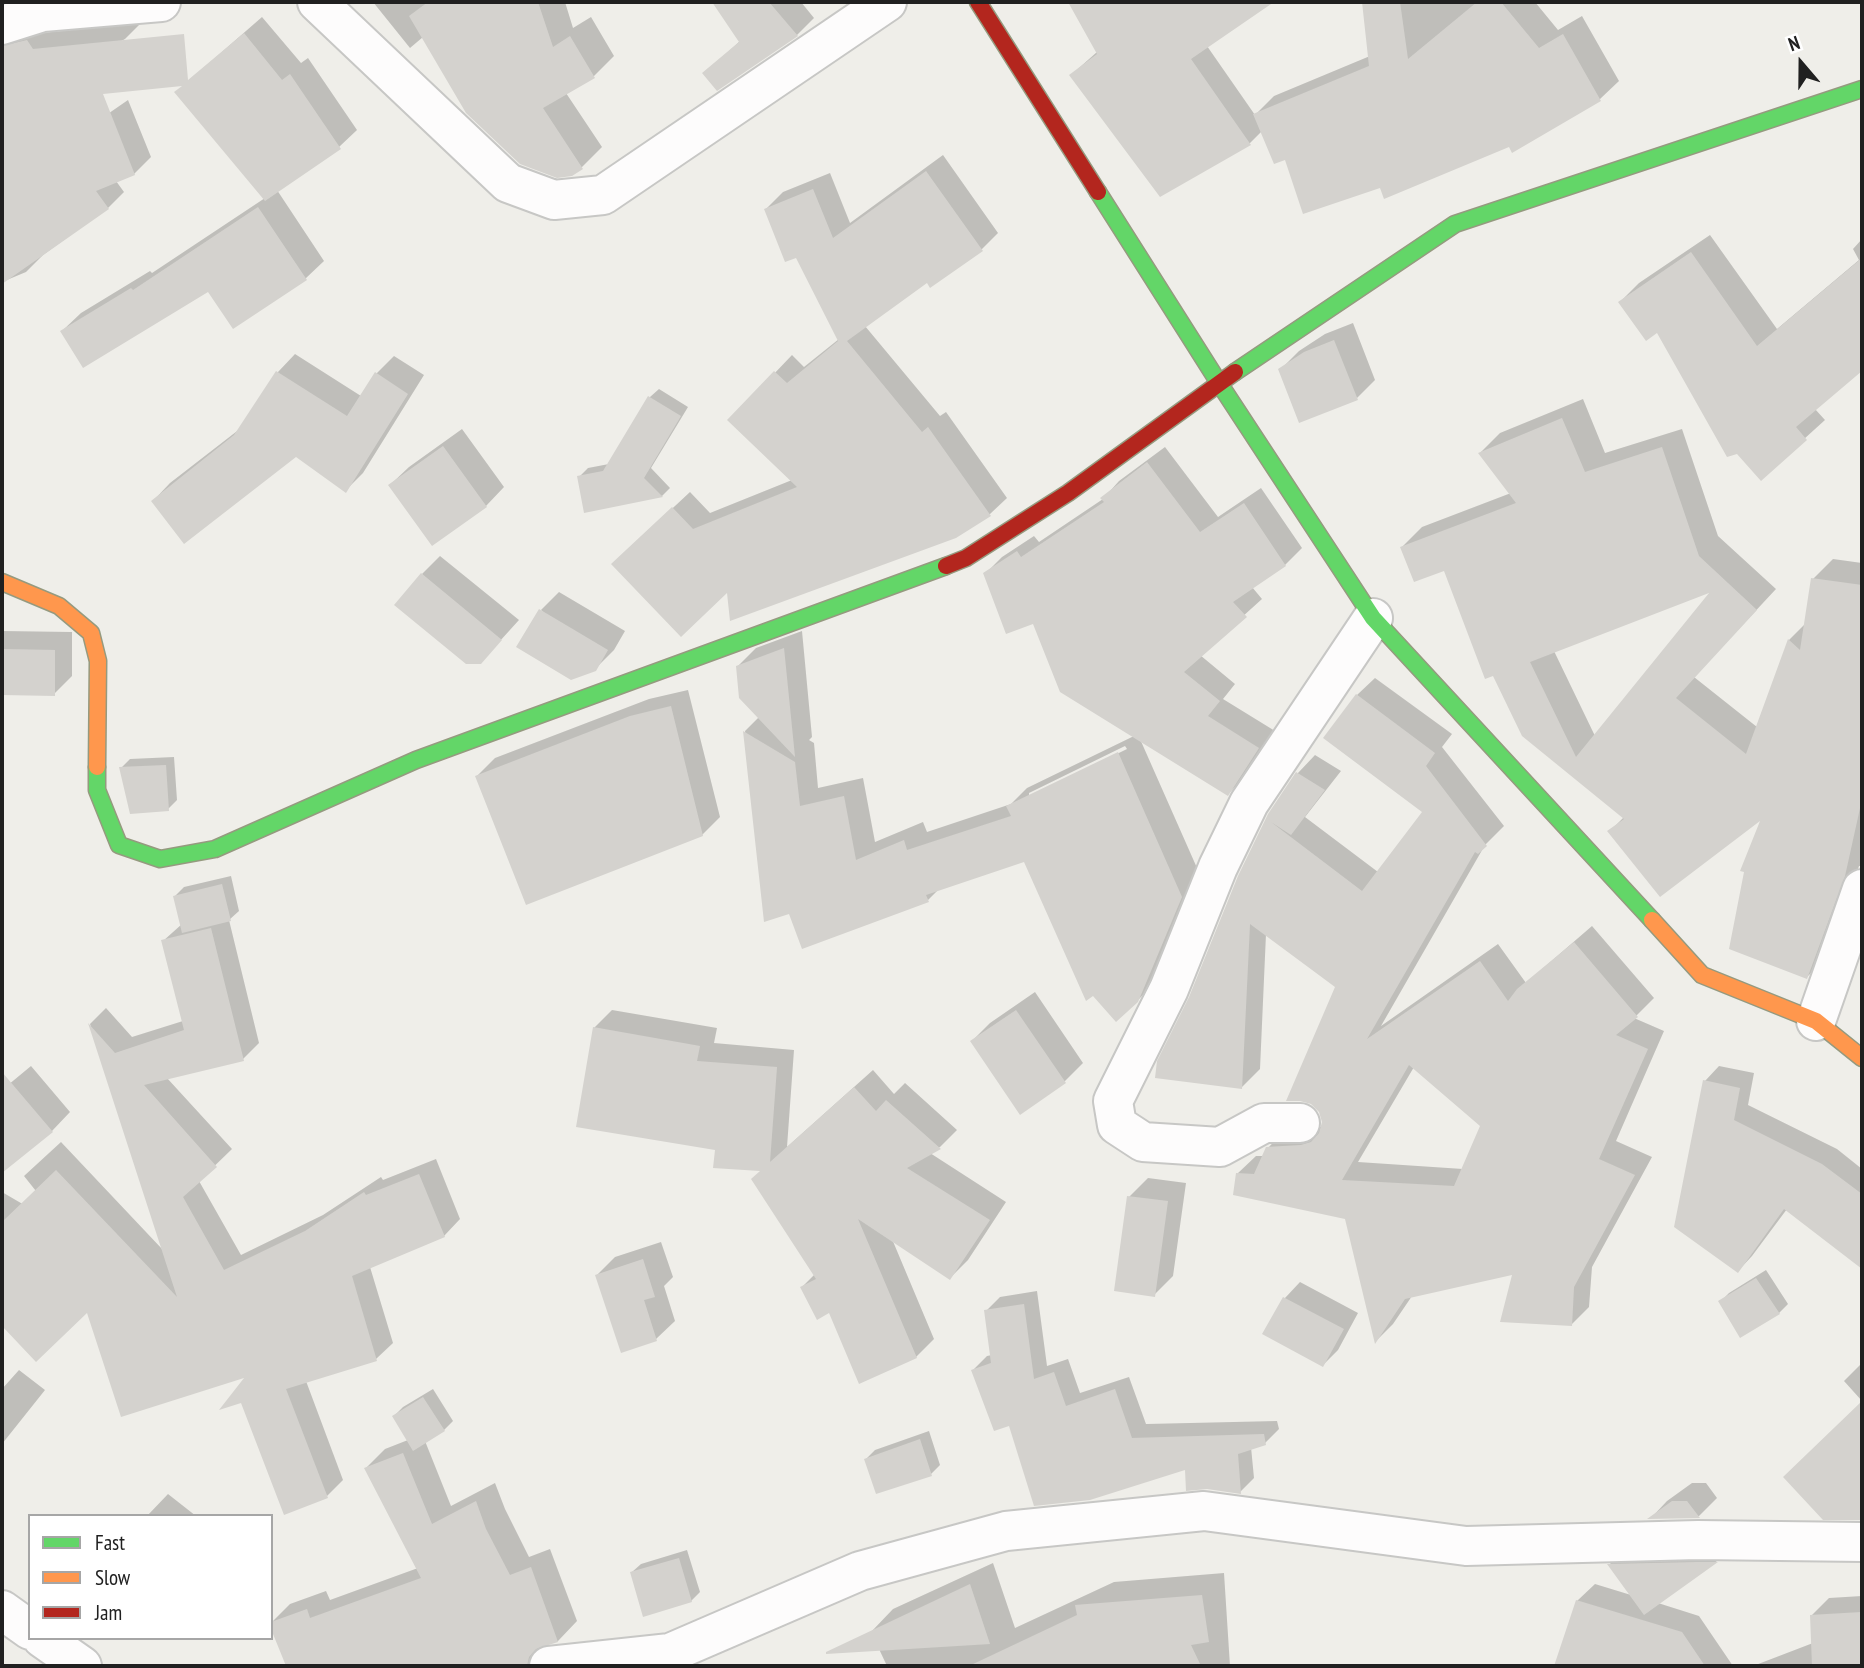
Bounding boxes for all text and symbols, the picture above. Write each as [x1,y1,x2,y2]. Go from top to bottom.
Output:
north arrow [1766,28,1836,98]
text: N [1785,30,1803,56]
legend [28,1514,273,1640]
text: Fast [95,1529,125,1556]
text: Slow [95,1564,130,1591]
text: Jam [95,1599,122,1626]

